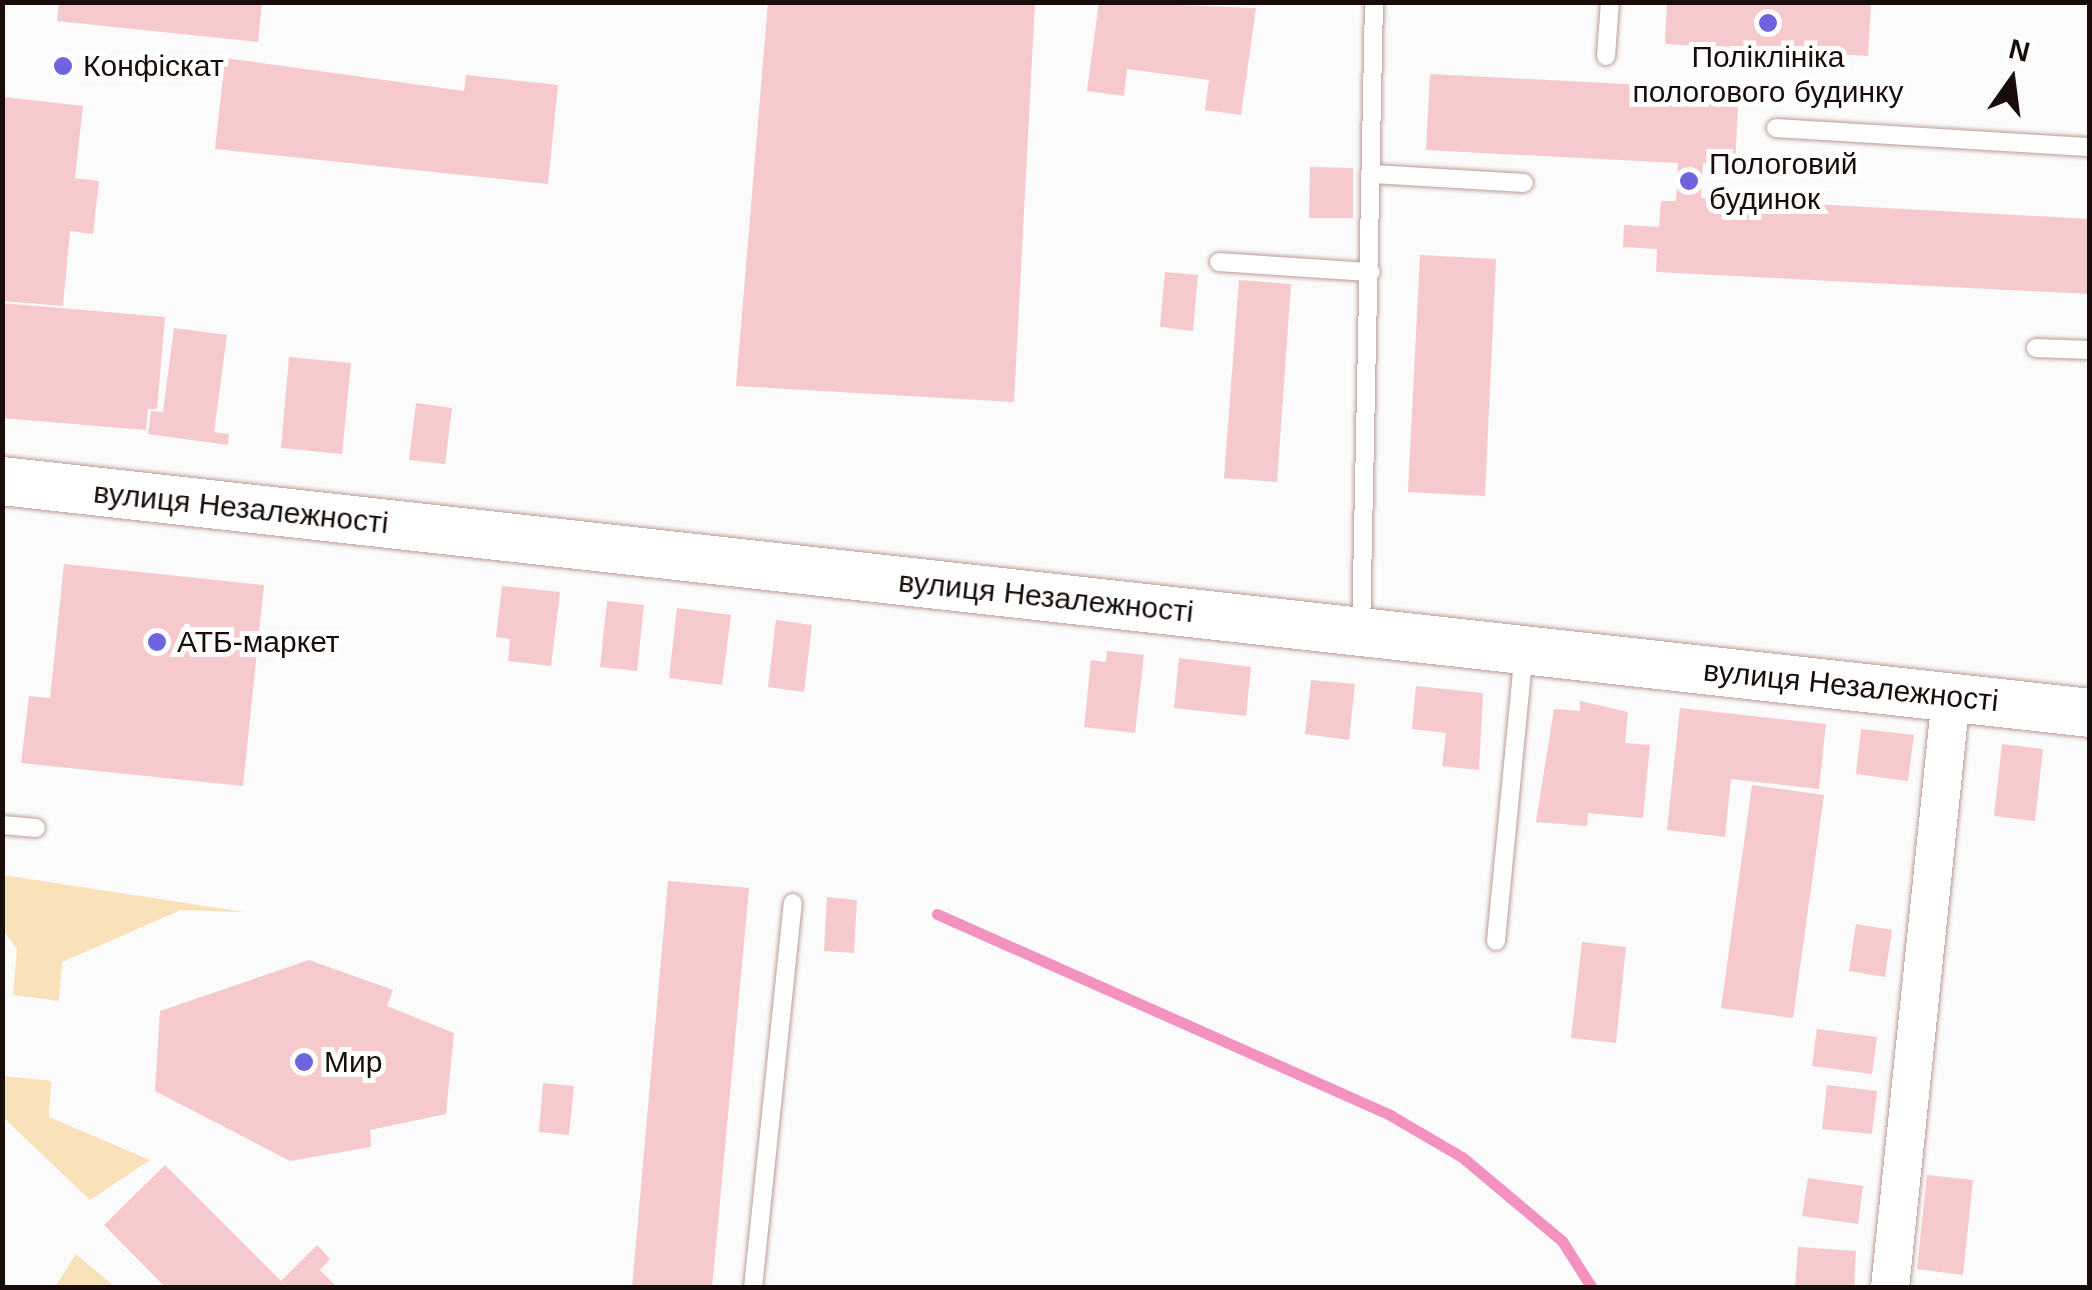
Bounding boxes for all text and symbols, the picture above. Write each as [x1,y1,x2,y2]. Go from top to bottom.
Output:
marker: Поліклініка пологового будинку [1757,12,1779,34]
north arrow [1962,30,2062,130]
text: N [2006,33,2033,68]
place label: Поліклініка пологового будинку [1632,39,1904,110]
place label: Конфіскат [83,48,224,84]
marker: Конфіскат [52,55,74,77]
place label: Пологовий будинок [1709,146,1858,216]
marker: Пологовий будинок [1678,170,1700,192]
street label: вулиця Незалежності [92,475,390,541]
street label: вулиця Незалежності [897,564,1195,630]
place label: АТБ-маркет [177,624,340,660]
marker: АТБ-маркет [146,631,168,653]
street label: вулиця Незалежності [1702,653,2000,719]
place label: Мир [324,1044,382,1080]
marker: Мир [293,1051,315,1073]

